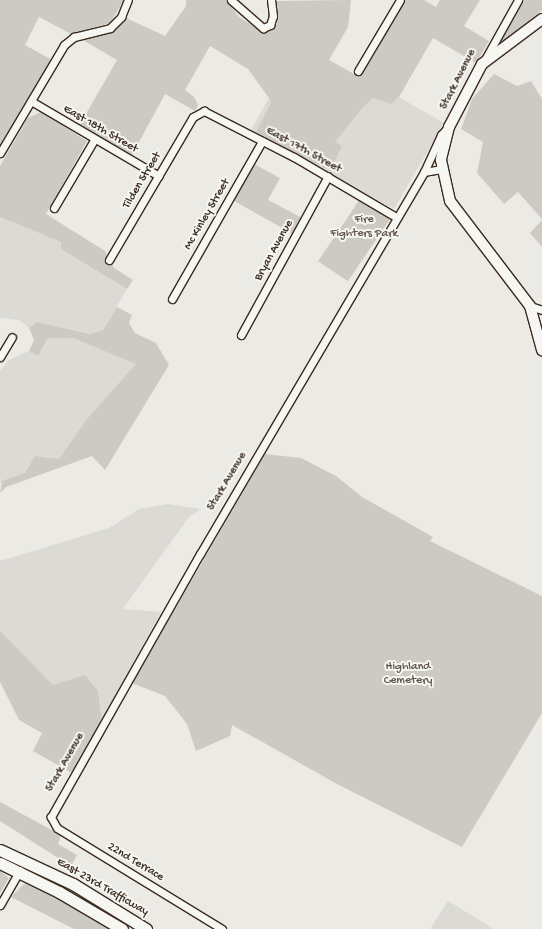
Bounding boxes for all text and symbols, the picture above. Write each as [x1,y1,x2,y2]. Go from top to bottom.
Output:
street label: Stark Avenue [438,47,480,113]
street label: East 18th Street [60,103,140,157]
street label: East 17th Street [263,124,343,178]
street label: Tilden Street [120,150,166,212]
street label: Mc Kinley Street [182,177,234,253]
park label: Fire Fighters Park [330,214,398,242]
street label: Bryan Avenue [252,218,298,284]
street label: Stark Avenue [205,450,251,514]
park label: Highland Cemetery [384,661,432,689]
street label: Stark Avenue [43,731,89,795]
street label: 22nd Terrace [104,840,166,886]
street label: East 23rd Trafficway [53,856,151,920]

